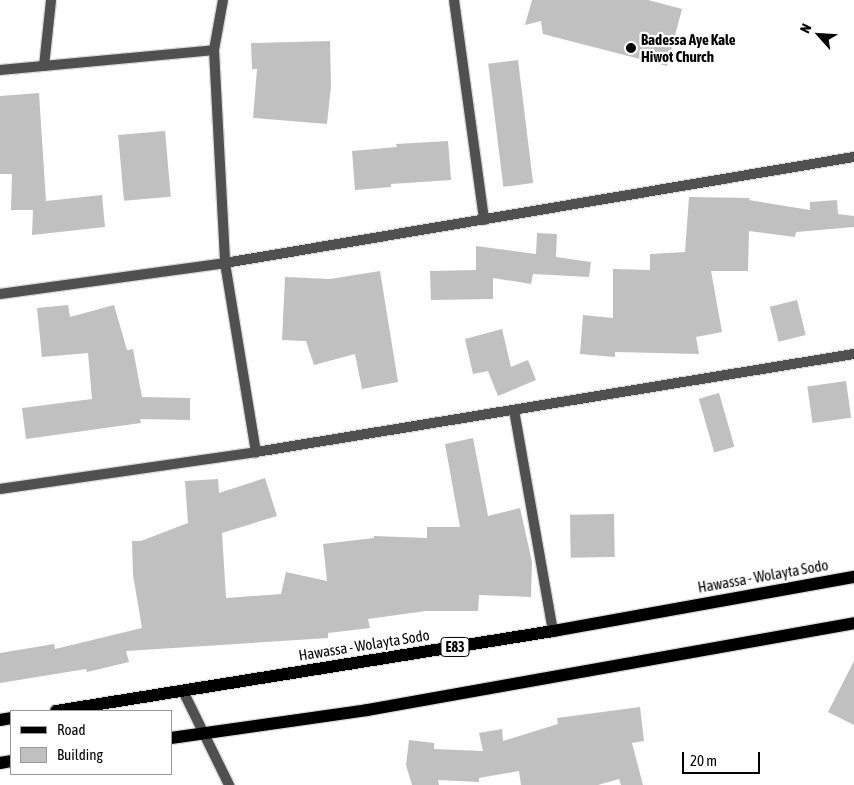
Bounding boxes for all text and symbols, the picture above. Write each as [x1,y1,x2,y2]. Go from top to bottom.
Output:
north arrow [794,10,844,60]
text: N [797,21,815,36]
place label: Badessa Aye Kale Hiwot Church [641,30,736,65]
marker: Badessa Aye Kale Hiwot Church [625,42,637,54]
street label: Hawassa - Wolayta Sodo [696,556,830,596]
street label: Hawassa - Wolayta Sodo [297,626,431,664]
road number: E83 [440,636,470,659]
legend [10,710,172,775]
text: Road [57,721,86,738]
scale bar [684,742,762,774]
text: Building [57,746,103,763]
text: 20 m [690,752,717,769]

